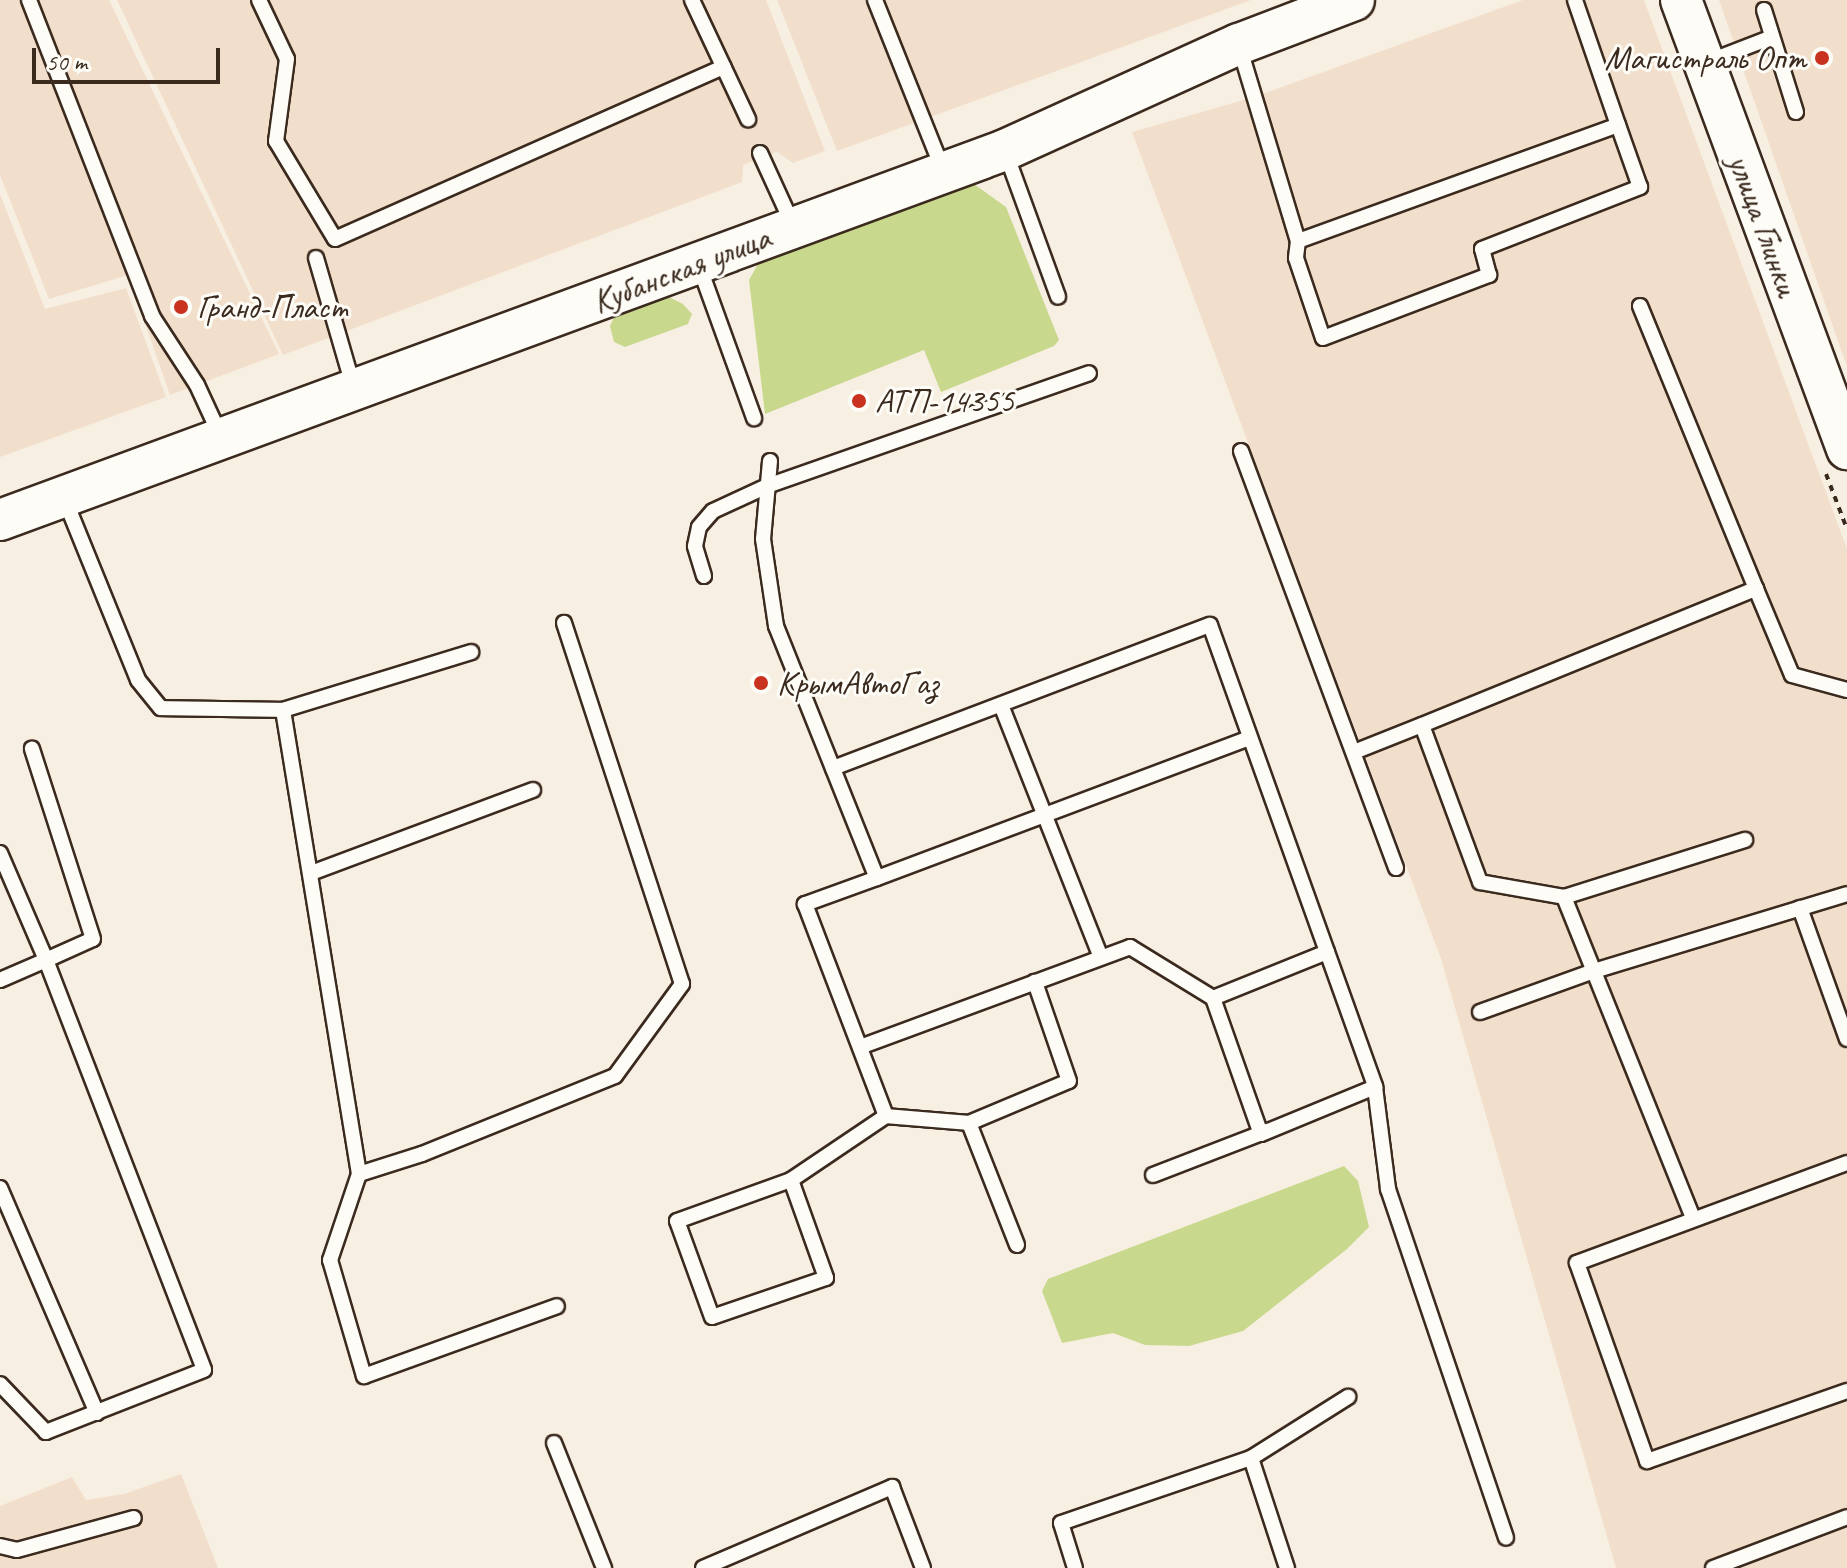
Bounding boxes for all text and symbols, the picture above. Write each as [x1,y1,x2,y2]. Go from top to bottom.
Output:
scale bar [36,32,224,82]
place label: Магистраль Опт [1605,38,1806,78]
text: 50 m [46,47,87,77]
marker: Магистраль Опт [1813,49,1831,67]
street label: улица Глинки [1719,148,1809,302]
street label: Кубанская улица [585,216,777,322]
place label: Гранд-Пласт [197,287,348,327]
marker: Гранд-Пласт [172,298,190,316]
place label: АТП-14355 [875,381,1014,421]
marker: АТП-14355 [850,392,868,410]
place label: КрымАвтоГаз [777,663,938,703]
marker: КрымАвтоГаз [752,674,770,692]

